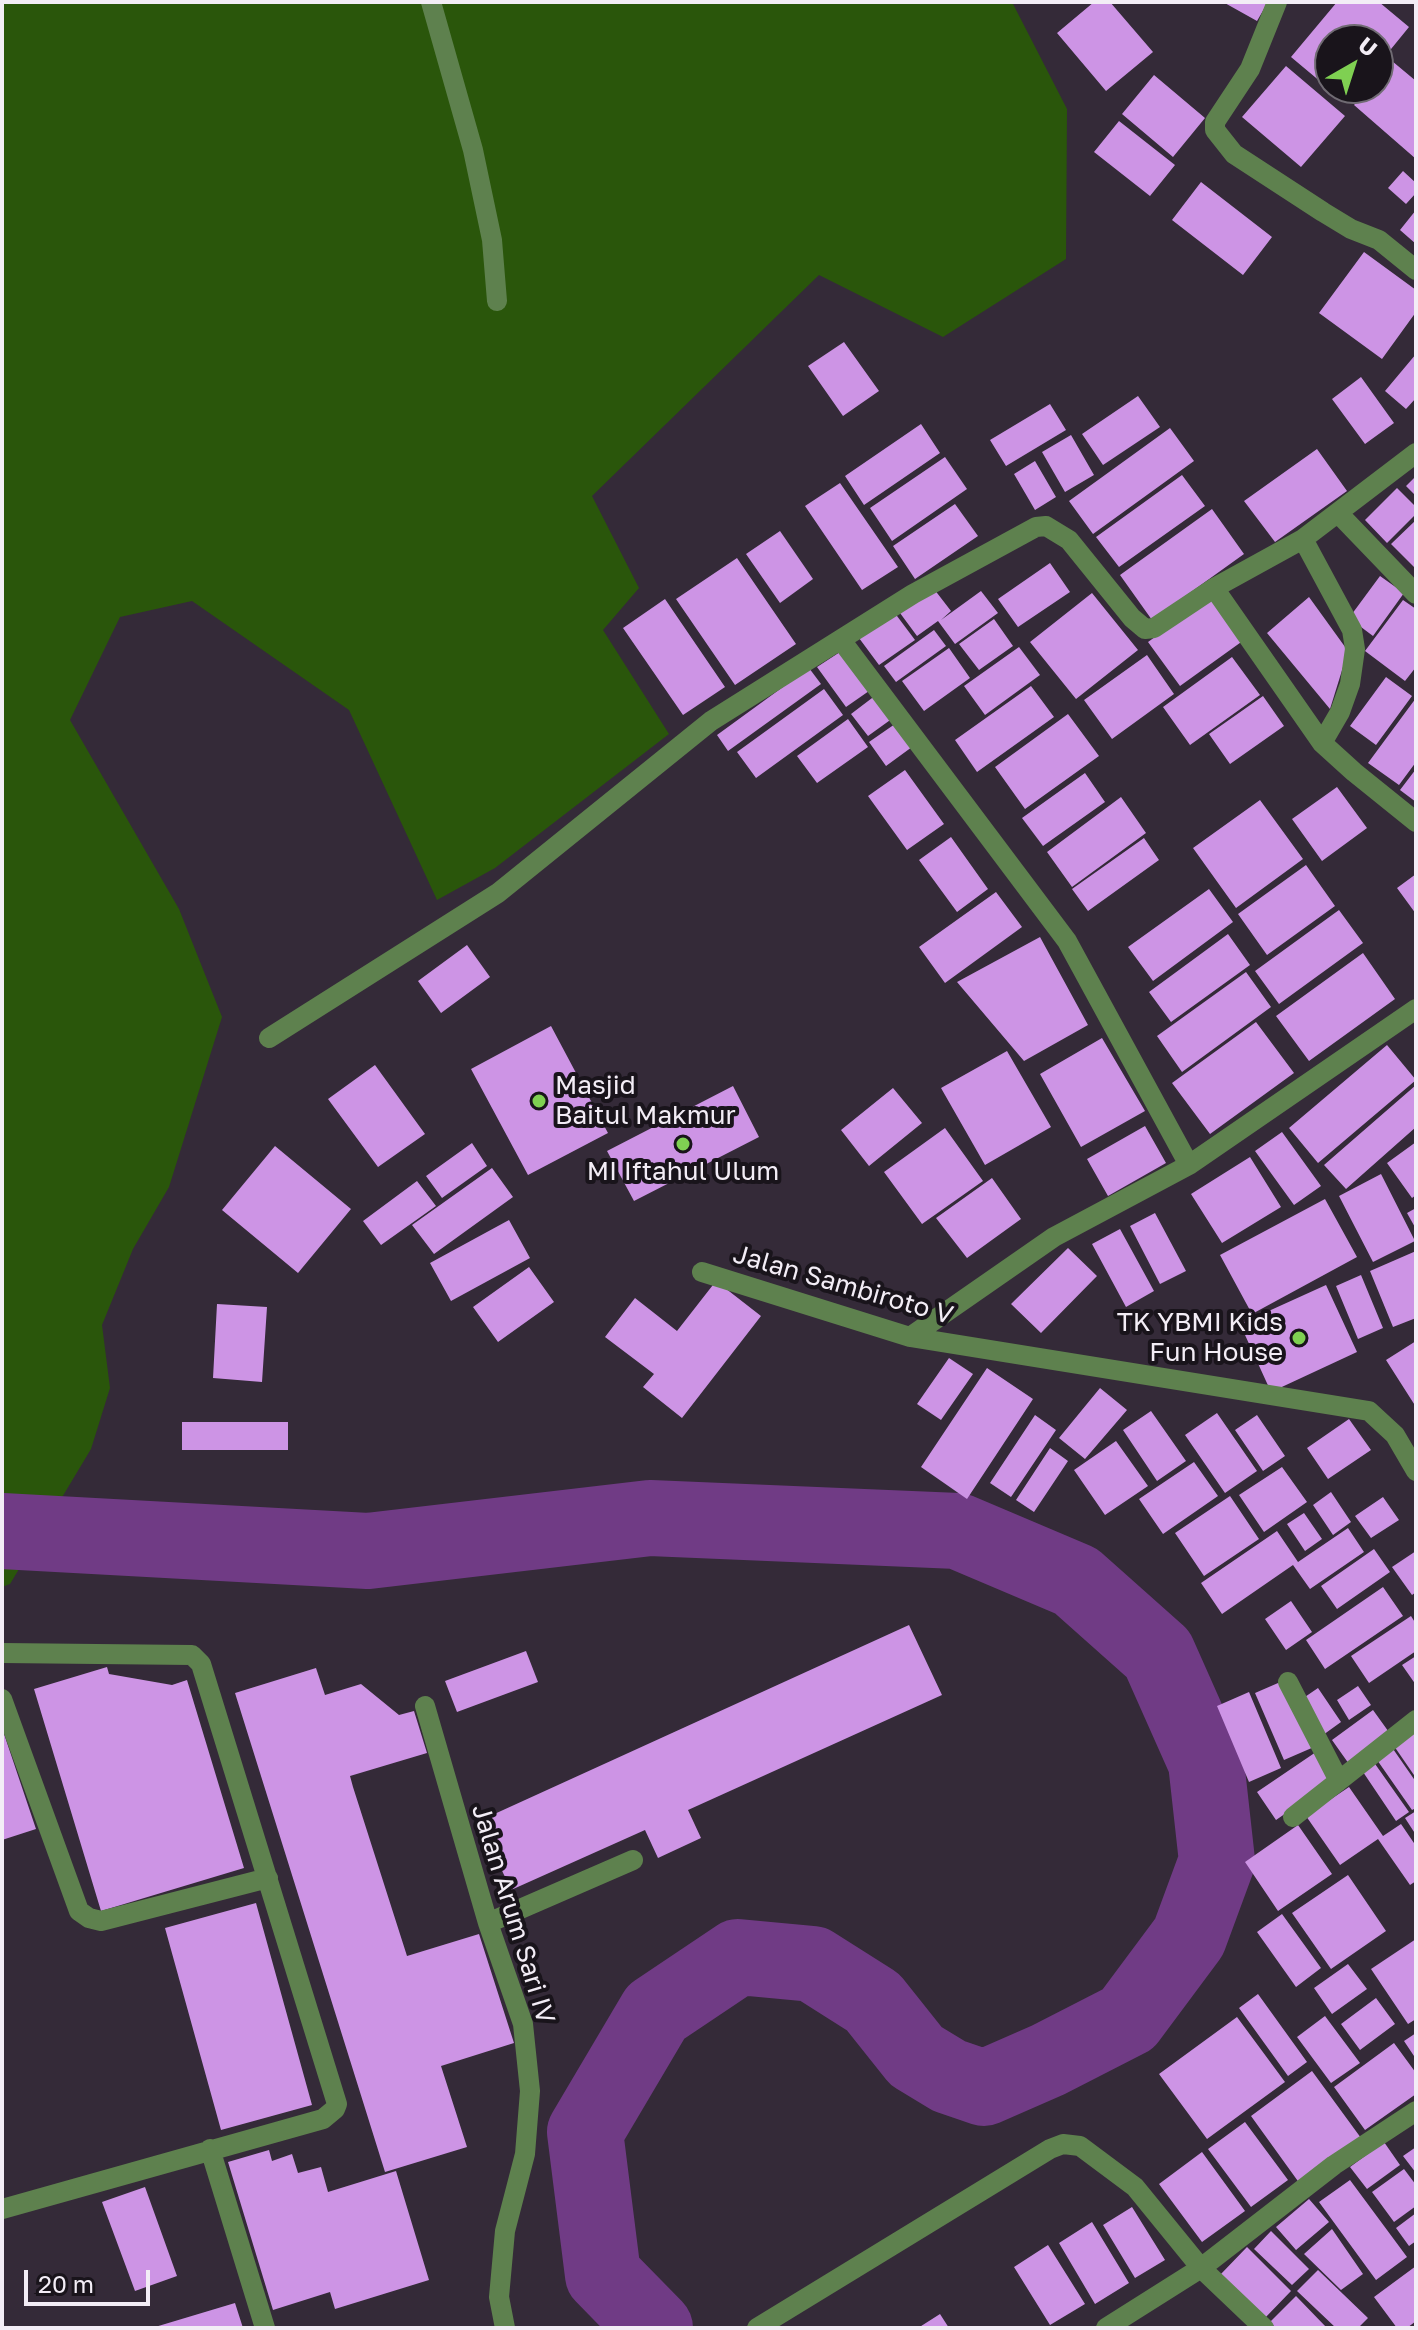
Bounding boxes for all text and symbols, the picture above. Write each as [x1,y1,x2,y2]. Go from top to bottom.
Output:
north arrow [1314,24,1394,104]
text: U [1353,31,1383,62]
place label: Masjid Baitul Makmur [555,1070,736,1132]
marker: Masjid Baitul Makmur [530,1092,548,1110]
marker: MI Iftahul Ulum [674,1135,692,1153]
place label: MI Iftahul Ulum [587,1156,779,1188]
street label: Jalan Sambiroto V [729,1239,957,1331]
place label: TK YBMI Kids Fun House [1117,1307,1283,1368]
marker: TK YBMI Kids Fun House [1290,1329,1308,1347]
street label: Jalan Arum Sari IV [465,1800,561,2028]
scale bar [28,2254,154,2304]
text: 20 m [38,2269,94,2298]

